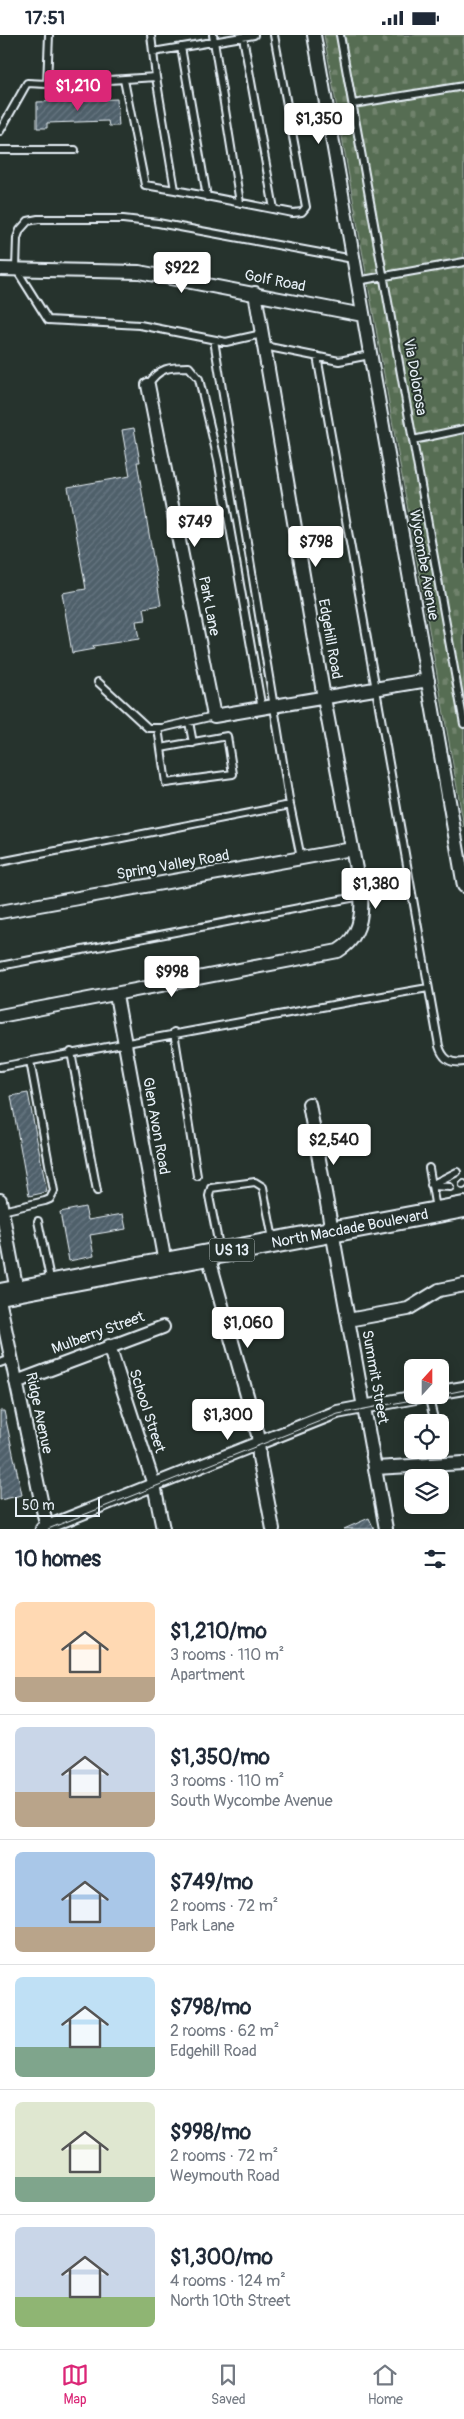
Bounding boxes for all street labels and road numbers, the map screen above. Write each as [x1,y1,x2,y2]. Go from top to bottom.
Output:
street label: Golf Road [243,266,307,296]
street label: Via Dolorosa [399,337,431,417]
street label: Wycombe Avenue [405,508,443,622]
street label: Park Lane [194,575,224,638]
street label: Edgehill Road [314,597,346,681]
street label: Spring Valley Road [115,846,231,884]
street label: Glen Avon Road [138,1076,174,1176]
street label: North Macdade Boulevard [270,1204,430,1252]
road number: US 13 [210,1239,254,1261]
street label: Mulberry Street [49,1307,148,1359]
street label: Summit Street [357,1329,393,1426]
street label: School Street [125,1367,170,1456]
street label: Ridge Avenue [21,1370,57,1456]

